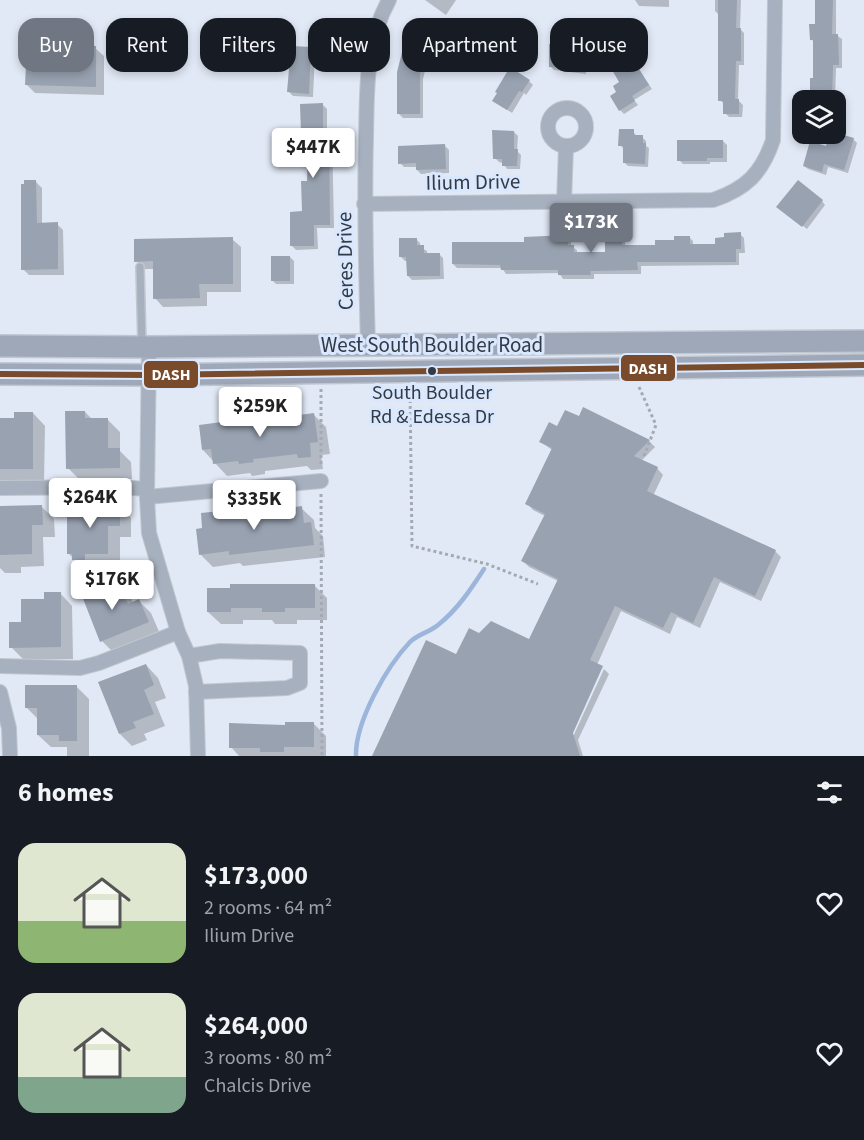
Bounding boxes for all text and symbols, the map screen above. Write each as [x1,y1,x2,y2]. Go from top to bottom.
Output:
chip: Buy [18,18,94,72]
chip: Rent [106,18,188,72]
chip: Filters [200,18,296,72]
chip: New [308,18,390,72]
chip: Apartment [402,18,538,72]
chip: House [550,18,648,72]
map controls [792,90,846,144]
button: layers [792,90,846,144]
pin: $447K [271,128,355,179]
text: $447K [286,133,340,161]
street label: Ilium Drive [425,166,521,198]
pin: $173K [549,203,633,254]
text: $173K [564,208,618,236]
street label: Ceres Drive [329,212,361,310]
street label: West South Boulder Road [321,330,543,360]
line badge: DASH [620,354,676,382]
text: DASH [629,358,667,380]
line badge: DASH [143,360,199,389]
text: DASH [152,364,190,386]
marker: South Boulder Rd & Edessa Dr [426,365,438,377]
place label: South Boulder Rd & Edessa Dr [370,379,494,431]
pin: $259K [218,387,302,438]
text: $259K [233,392,287,420]
pin: $264K [48,478,132,529]
pin: $335K [212,480,296,531]
text: $264K [63,483,117,511]
text: $335K [227,485,281,513]
pin: $176K [70,560,154,611]
text: $176K [85,565,139,593]
text: 6 homes [18,774,113,811]
icon: filters [813,776,846,809]
text: $173,000 [204,857,308,894]
icon: home [66,867,138,939]
icon: heart [813,887,846,920]
text: 2 rooms · 64 m² [204,894,332,922]
text: Ilium Drive [204,922,294,950]
text: $264,000 [204,1007,308,1044]
icon: home [66,1017,138,1089]
icon: heart [813,1037,846,1070]
text: 3 rooms · 80 m² [204,1044,332,1072]
text: Chalcis Drive [204,1072,311,1100]

